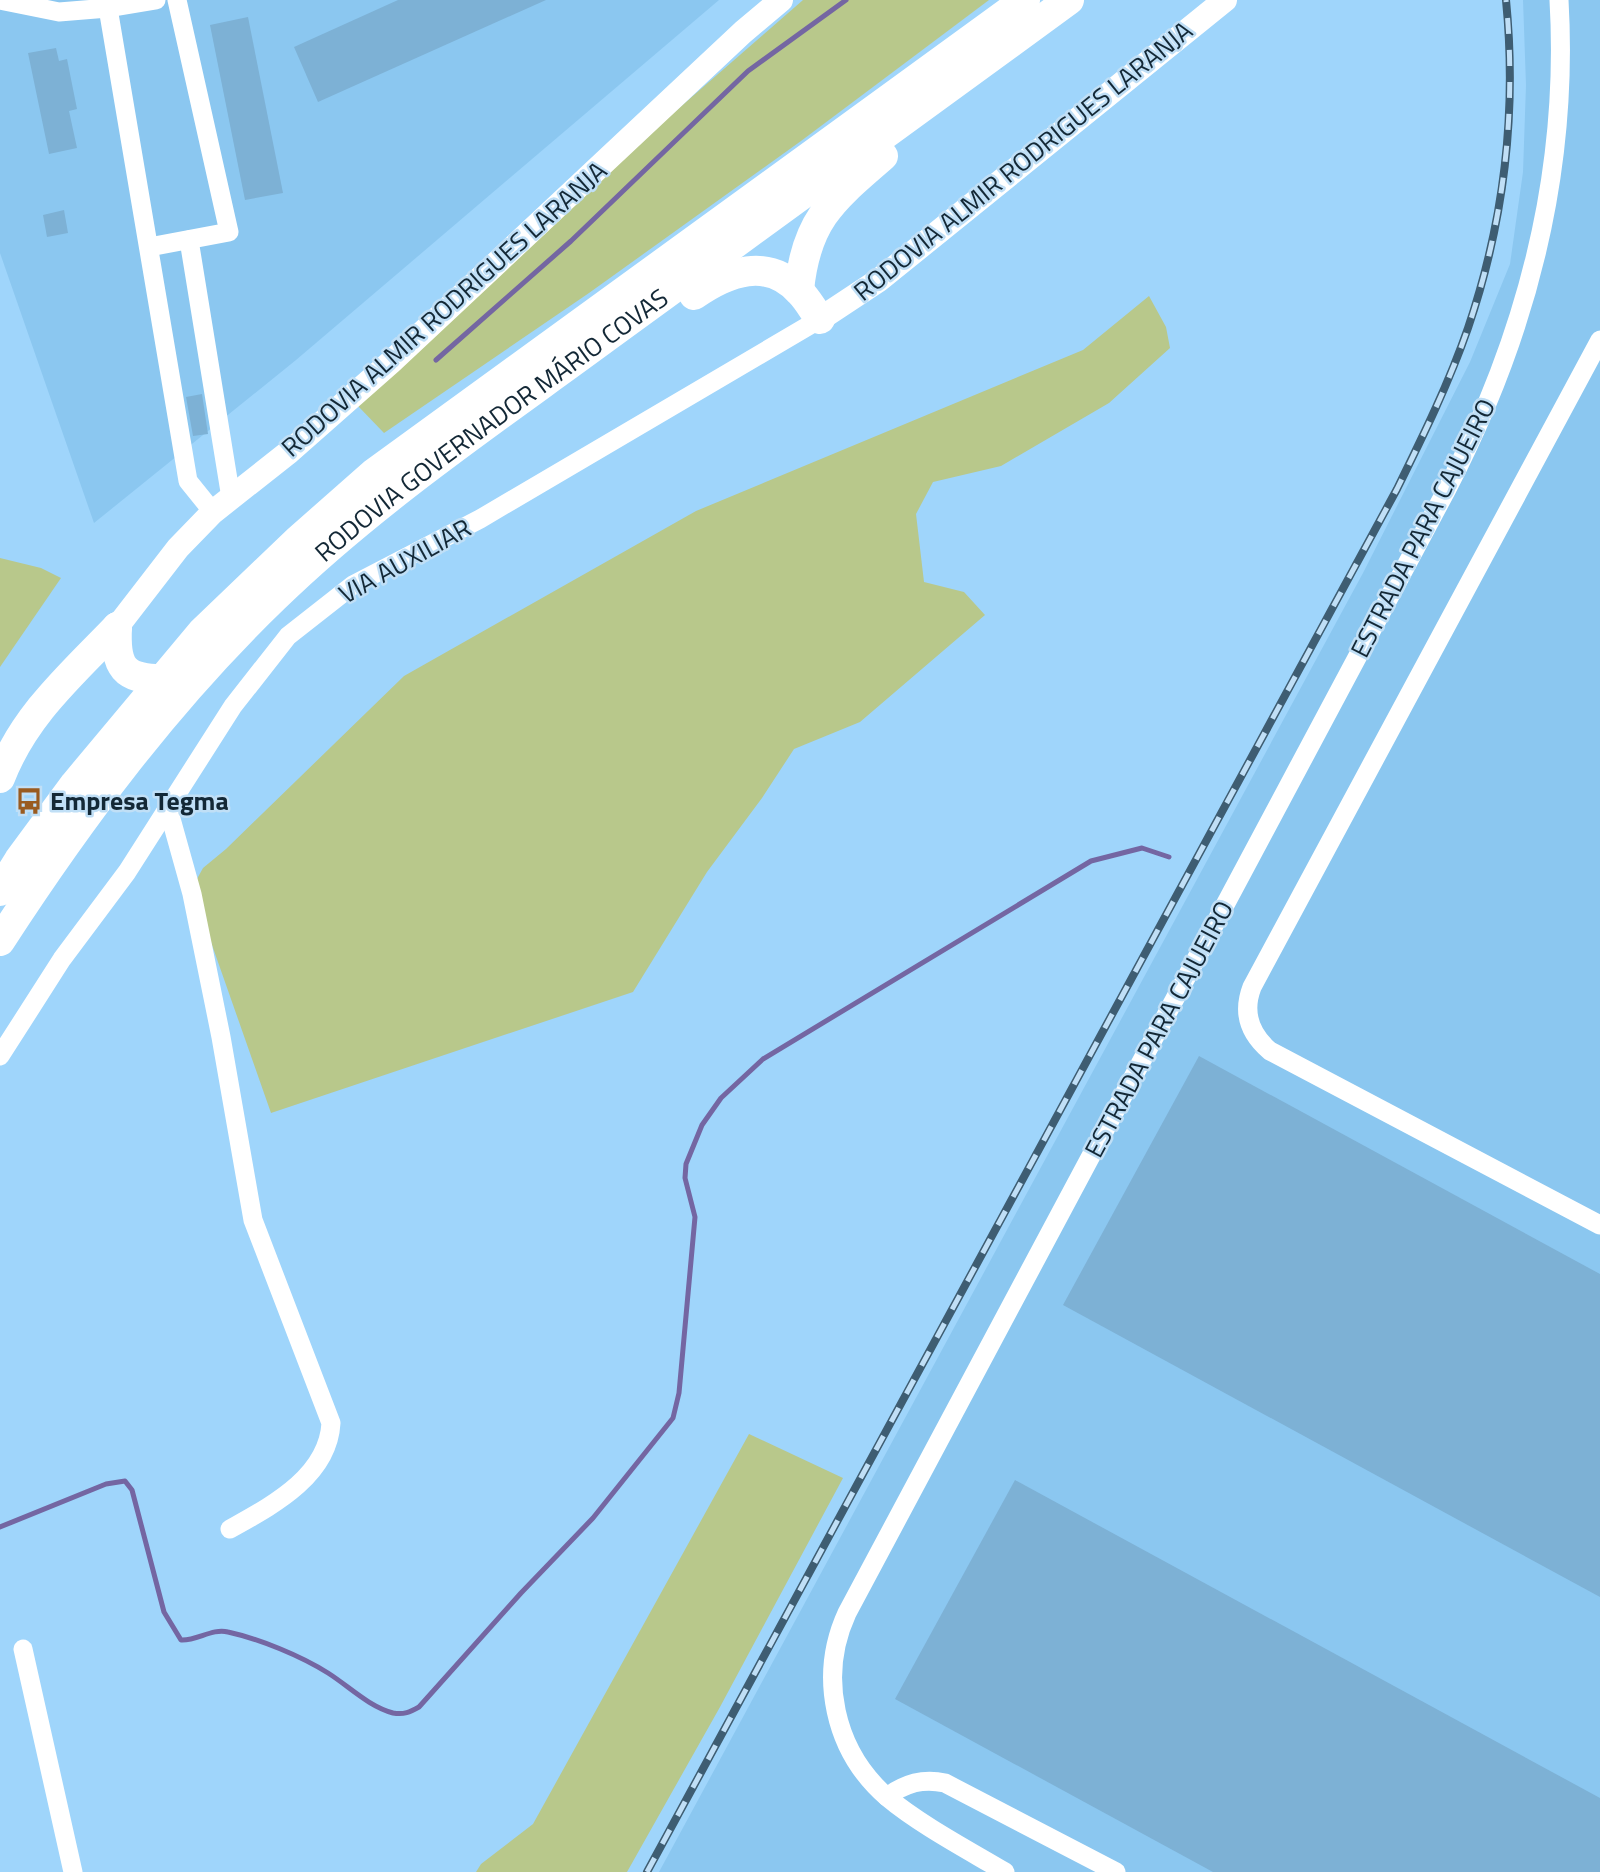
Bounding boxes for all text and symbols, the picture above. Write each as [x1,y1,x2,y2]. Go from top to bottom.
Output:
street label: RODOVIA ALMIR RODRIGUES LARANJA [845,11,1201,310]
street label: RODOVIA ALMIR RODRIGUES LARANJA [272,151,615,466]
street label: RODOVIA GOVERNADOR MÁRIO COVAS [306,278,676,571]
street label: ESTRADA PARA CAJUEIRO [1340,392,1505,664]
street label: VIA AUXILIAR [331,508,478,613]
place label: Empresa Tegma [50,781,229,820]
bus stop icon: Empresa Tegma [14,786,44,816]
street label: ESTRADA PARA CAJUEIRO [1074,893,1243,1164]

